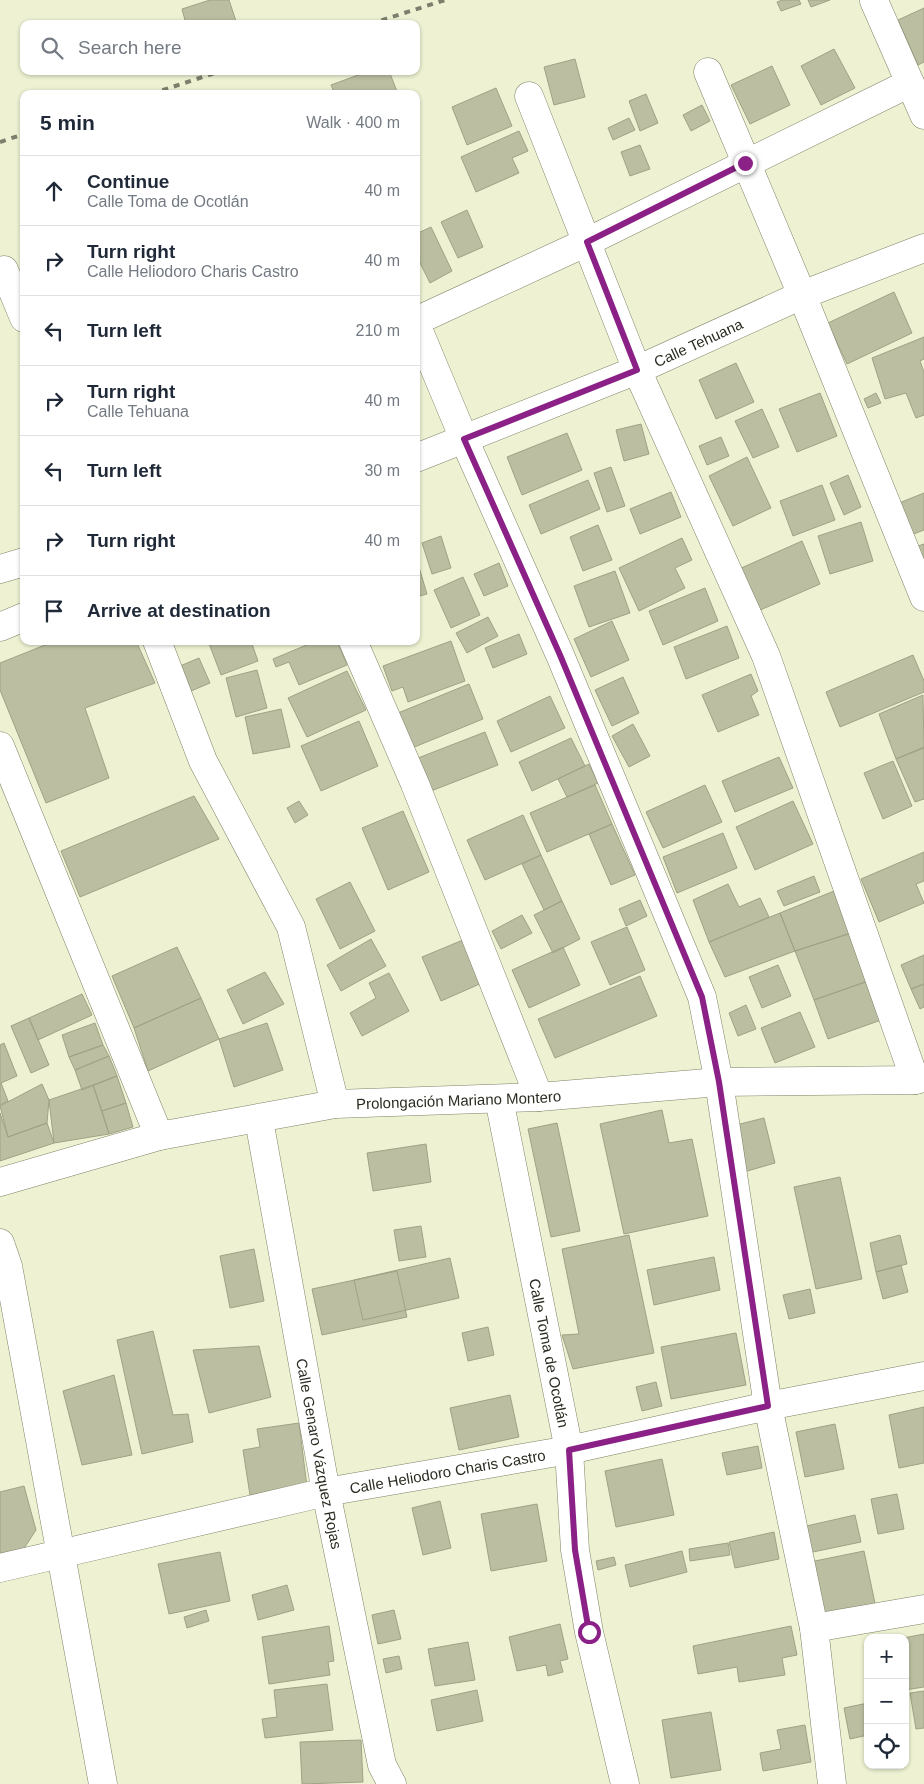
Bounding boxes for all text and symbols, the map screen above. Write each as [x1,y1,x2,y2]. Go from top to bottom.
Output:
search box [20,20,420,75]
icon: search [38,34,66,62]
text: Search here [78,37,182,58]
text: 5 min [40,111,95,134]
text: Walk · 400 m [306,114,400,131]
route end [734,152,757,175]
text: Continue [87,171,169,192]
icon: ahead [40,177,68,205]
text: 40 m [364,182,400,199]
text: Calle Toma de Ocotlán [87,193,249,210]
text: Turn right [87,241,175,262]
icon: right [40,247,68,275]
text: 40 m [364,252,400,269]
text: Calle Heliodoro Charis Castro [87,263,299,280]
street label: Calle Tehuana [651,314,746,370]
icon: left [40,317,68,345]
text: Turn left [87,320,162,341]
text: 210 m [356,322,400,339]
text: Turn right [87,381,175,402]
icon: right [40,387,68,415]
text: 40 m [364,392,400,409]
text: Calle Tehuana [87,403,189,420]
icon: left [40,457,68,485]
text: Turn left [87,460,162,481]
text: 30 m [364,462,400,479]
icon: right [40,527,68,555]
text: Turn right [87,530,175,551]
text: 40 m [364,532,400,549]
icon: arrive [40,597,68,625]
text: Arrive at destination [87,600,271,621]
street label: Prolongación Mariano Montero [356,1087,562,1112]
street label: Calle Toma de Ocotlán [526,1277,573,1429]
street label: Calle Genaro Vázquez Rojas [294,1357,346,1550]
street label: Calle Heliodoro Charis Castro [348,1446,547,1496]
route start [578,1621,601,1644]
map controls [864,1634,909,1769]
button: + [864,1634,909,1679]
button: − [864,1679,909,1724]
button: locate [864,1724,909,1769]

